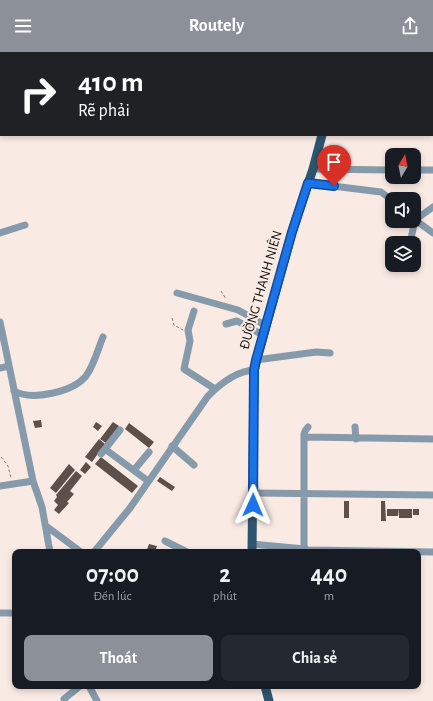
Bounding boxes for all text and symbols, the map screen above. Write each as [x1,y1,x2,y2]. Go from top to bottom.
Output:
icon: menu [12,15,34,37]
icon: share [399,15,421,37]
text: Routely [189,17,244,35]
icon: right [12,68,64,120]
text: 410 m [78,69,144,97]
text: Rẽ phải [78,102,130,120]
pin [317,145,351,186]
north arrow [385,148,421,184]
map controls [385,148,421,272]
icon: arrive [323,151,345,173]
button: sound [385,192,421,228]
street label: ĐƯỜNG THANH NIÊN [234,228,285,351]
button: layers [385,236,421,272]
position arrow [232,484,274,526]
text: 07:00 [86,563,139,587]
text: 2 [219,563,231,587]
text: 440 [311,563,347,587]
text: Đến lúc [93,590,132,603]
text: phút [213,590,237,603]
text: m [324,590,334,603]
button: Thoát [24,635,213,681]
button: Chia sẻ [221,635,409,681]

